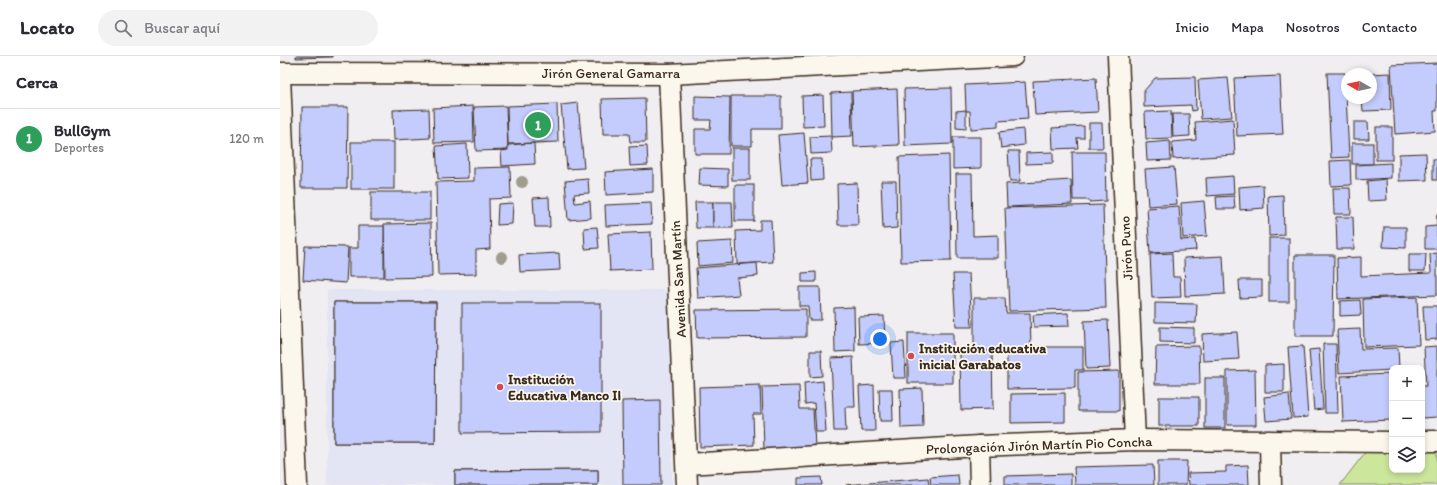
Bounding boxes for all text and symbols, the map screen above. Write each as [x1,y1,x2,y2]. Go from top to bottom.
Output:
search box [98,10,378,46]
text: Locato [20,16,74,39]
icon: search [112,17,134,39]
text: Buscar aquí [144,19,220,37]
text: Inicio [1175,19,1209,36]
text: Mapa [1231,19,1264,36]
text: Nosotros [1286,19,1340,36]
text: Contacto [1362,19,1417,36]
street label: Jirón General Gamarra [542,65,681,82]
north arrow [1341,68,1377,104]
text: Cerca [16,72,58,92]
pin: 1 [525,110,551,140]
text: BullGym [54,122,111,140]
text: 1 [26,131,32,146]
text: 120 m [229,131,264,146]
text: Deportes [54,140,104,155]
street label: Jirón Puno [1116,215,1137,281]
street label: Avenida San Martín [667,220,690,338]
your location [870,329,890,349]
place label: Institución educativa inicial Garabatos [919,340,1046,373]
marker: Institución educativa inicial Garabatos [906,351,916,361]
map controls [1389,365,1425,473]
button: + [1389,365,1425,401]
place label: Institución Educativa Manco II [508,371,621,404]
marker: Institución Educativa Manco II [495,382,505,392]
button: − [1389,401,1425,437]
street label: Prolongación Jirón Martín Pio Concha [925,433,1153,458]
button: layers [1389,437,1425,473]

